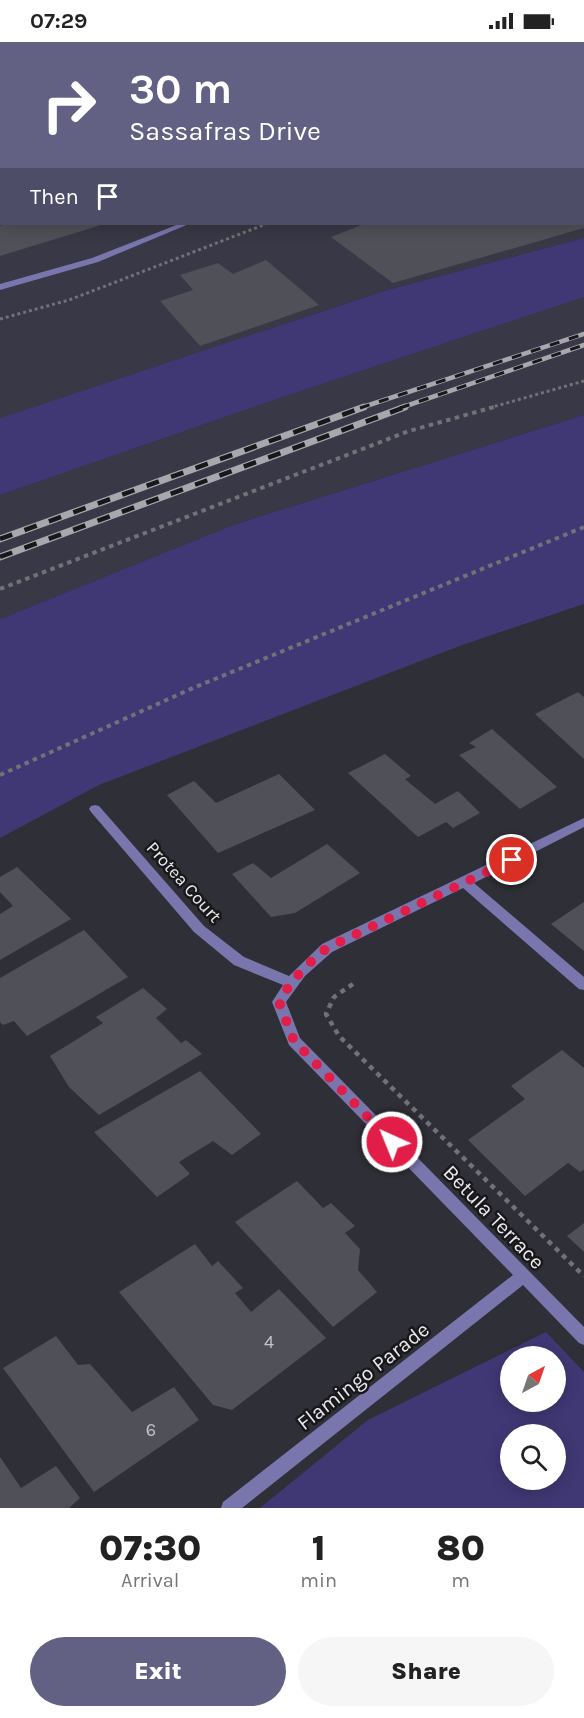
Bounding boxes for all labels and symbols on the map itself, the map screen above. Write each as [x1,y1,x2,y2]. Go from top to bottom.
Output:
pin [486,834,537,885]
street label: Protea Court [142,837,226,927]
position arrow [360,1110,424,1174]
street label: Betula Terrace [438,1160,550,1274]
street label: Flamingo Parade [292,1317,434,1435]
house number: 4 [264,1331,274,1353]
north arrow [500,1346,566,1412]
house number: 6 [146,1419,156,1441]

